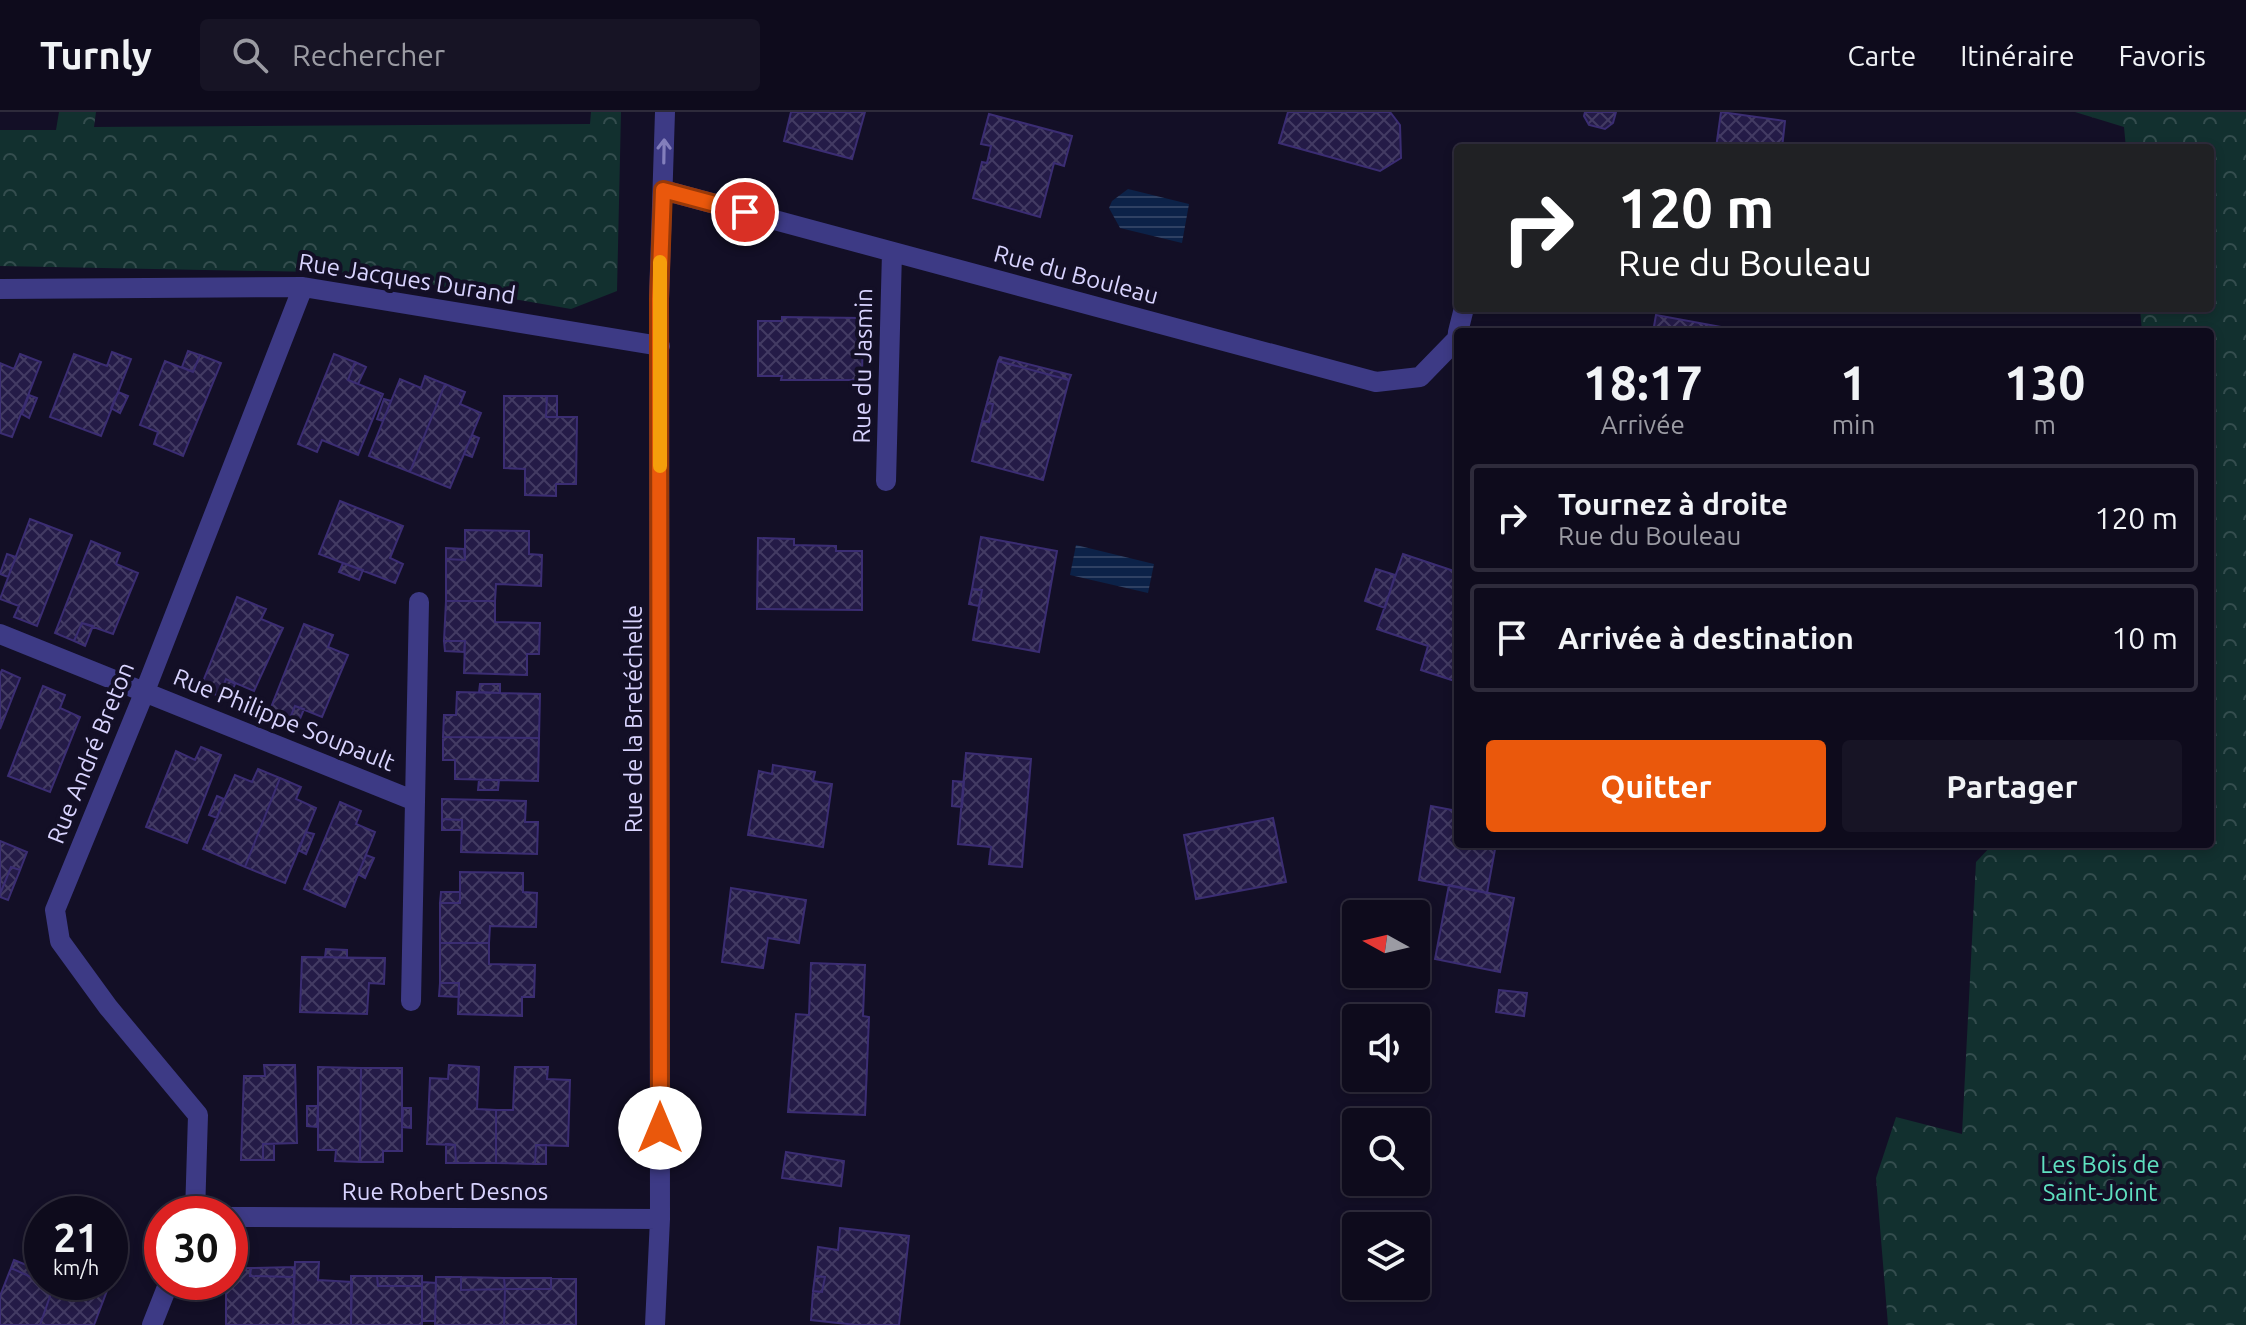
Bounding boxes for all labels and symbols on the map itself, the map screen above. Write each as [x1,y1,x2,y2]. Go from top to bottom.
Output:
one-way arrow [656,138,672,165]
pin [711,178,779,246]
street label: Rue du Bouleau [991,240,1161,309]
street label: Rue Jacques Durand [297,248,518,309]
street label: Rue du Jasmin [848,288,877,444]
street label: Rue de la Bretéchelle [620,605,647,833]
street label: Rue André Breton [42,658,139,847]
street label: Rue Philippe Soupault [170,663,399,777]
north arrow [1342,900,1430,988]
position arrow [618,1086,702,1170]
park label: Les Bois de Saint-Joint [2040,1151,2160,1206]
street label: Rue Robert Desnos [342,1178,548,1205]
speed limit sign: 30 [144,1196,248,1300]

